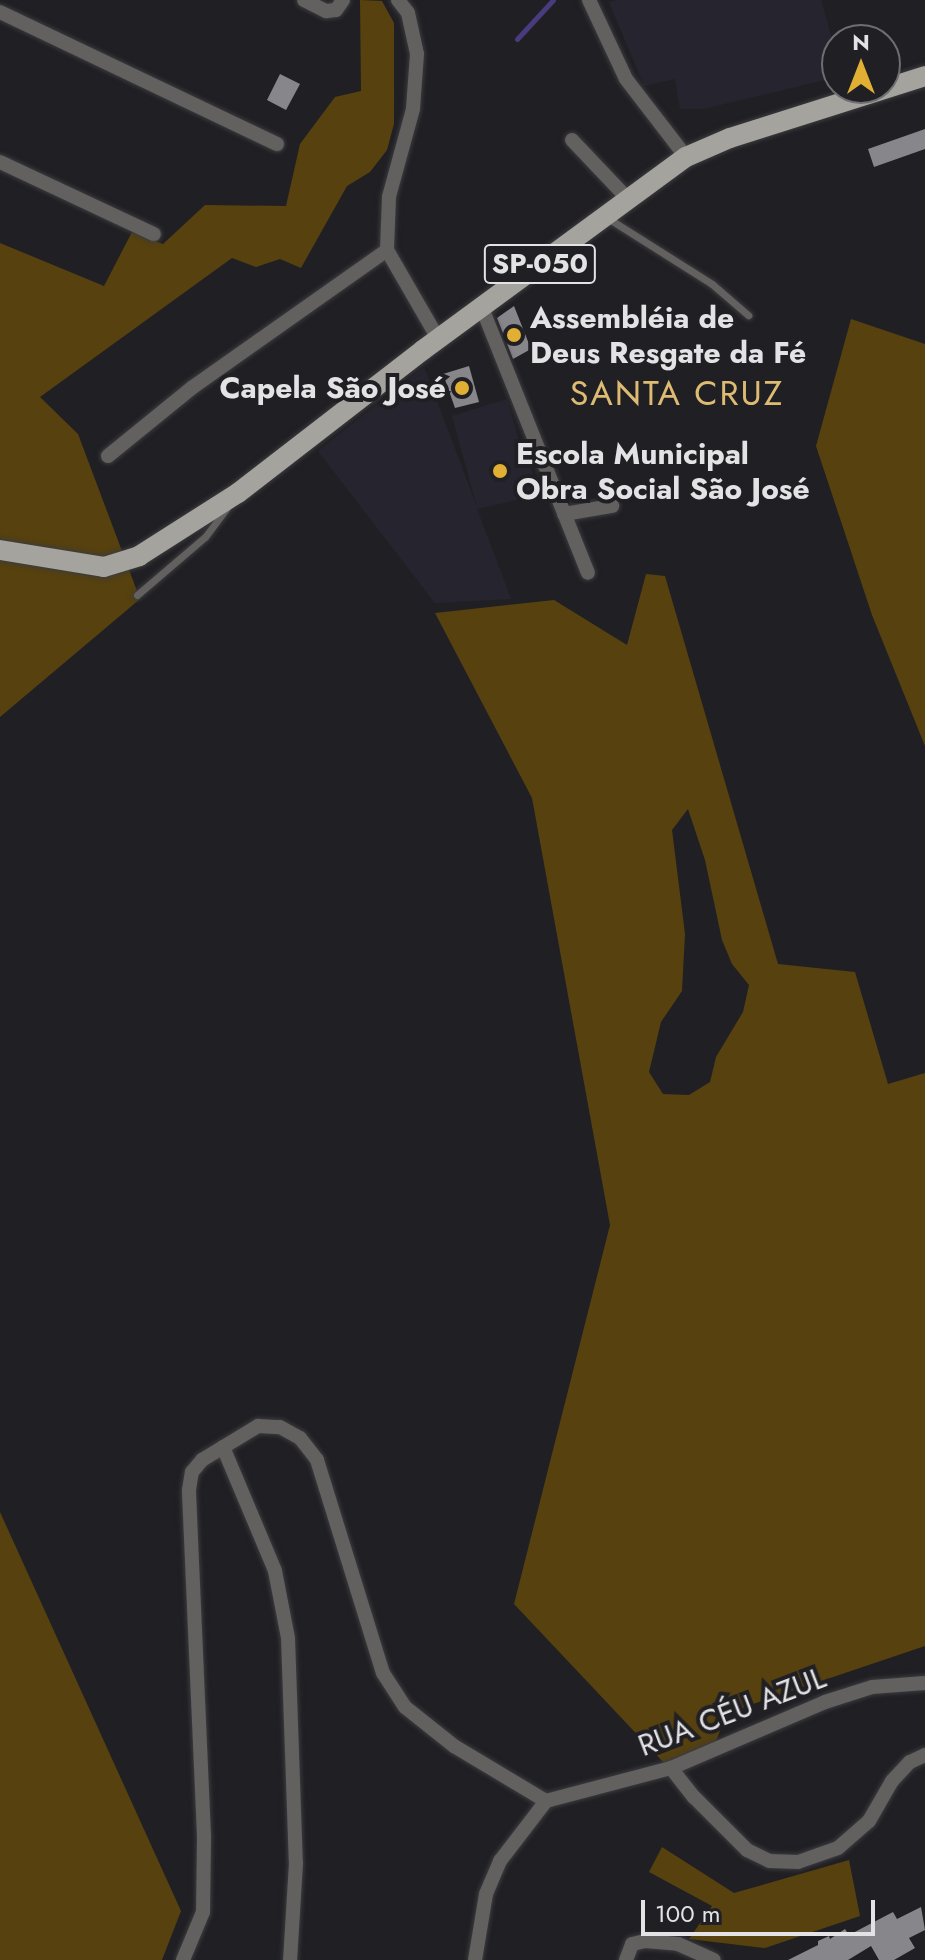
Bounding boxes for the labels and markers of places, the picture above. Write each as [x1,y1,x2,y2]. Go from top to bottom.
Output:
place label: Assembléia de Deus Resgate da Fé [530,300,806,370]
marker: Assembléia de Deus Resgate da Fé [505,326,523,344]
place label: Capela São José [220,370,446,406]
marker: Capela São José [453,379,471,397]
place label: Escola Municipal Obra Social São José [516,436,810,506]
marker: Escola Municipal Obra Social São José [491,462,509,480]

